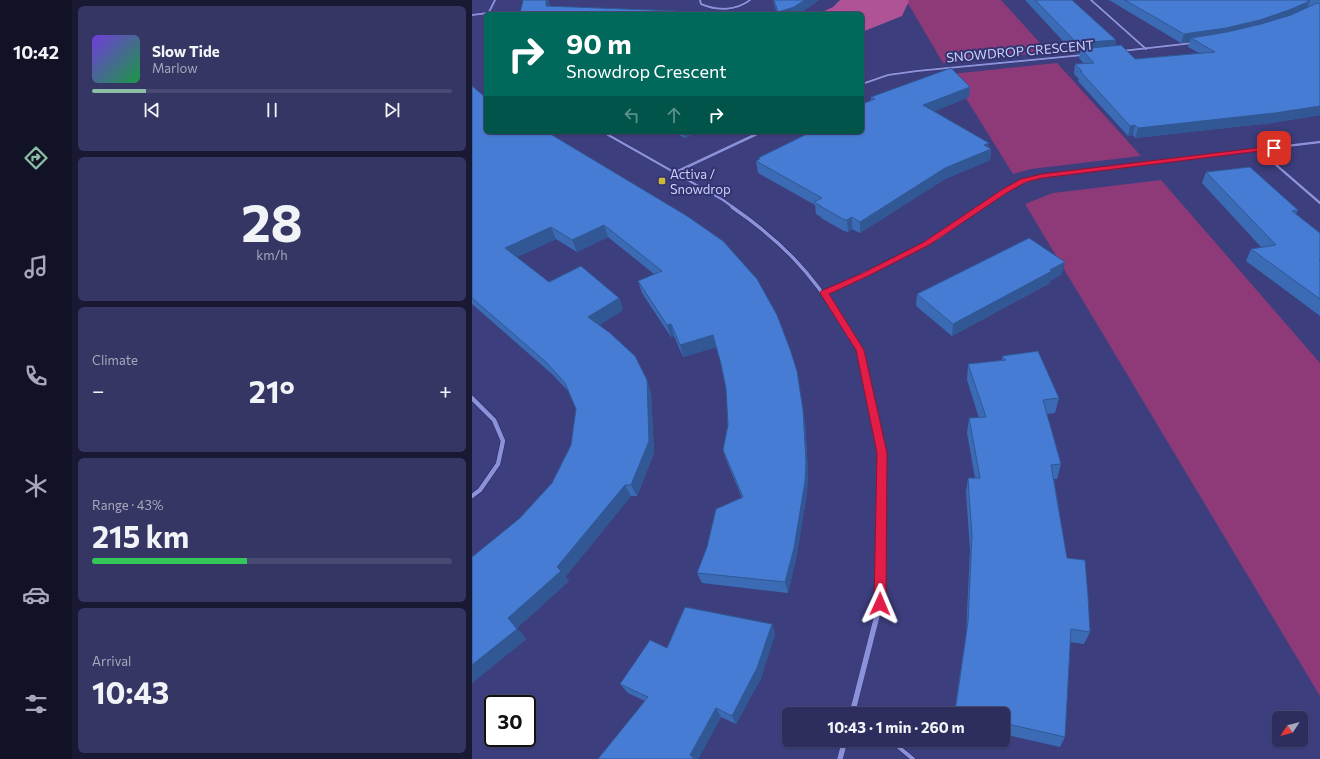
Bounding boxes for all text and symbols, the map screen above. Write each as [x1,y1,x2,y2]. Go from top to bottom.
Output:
text: 90 m [566,26,632,60]
icon: right [500,28,552,80]
street label: SNOWDROP CRESCENT [946,37,1094,65]
text: 10:42 [13,41,59,63]
text: Slow Tide [152,42,220,60]
text: Marlow [152,60,198,76]
text: Snowdrop Crescent [566,60,727,82]
icon: previous [141,99,163,121]
icon: pause [261,99,283,121]
icon: next [381,99,403,121]
icon: left [621,104,643,126]
icon: ahead [663,104,685,126]
icon: right [705,104,727,126]
pin [1257,131,1291,165]
icon: arrive [1263,137,1285,159]
icon: directions [22,144,50,172]
place label: Activa / Snowdrop [670,166,731,197]
marker: Activa / Snowdrop [657,176,667,186]
text: 28 [241,189,303,253]
text: km/h [256,247,288,263]
icon: music [22,253,50,281]
text: Climate [92,352,138,368]
icon: phone [22,362,50,390]
text: 21° [249,372,295,409]
text: − [92,377,105,404]
text: + [439,377,452,404]
icon: climate [22,472,50,500]
text: Range · 43% [92,497,163,513]
text: 215 km [92,517,189,554]
icon: car [22,581,50,609]
position arrow [859,583,901,625]
text: Arrival [92,653,131,669]
text: 10:43 [92,673,169,710]
icon: filters [22,690,50,718]
speed limit sign: 30 [484,695,536,747]
north arrow [1272,711,1308,747]
map controls [1272,711,1308,747]
text: 10:43 · 1 min · 260 m [827,718,965,736]

